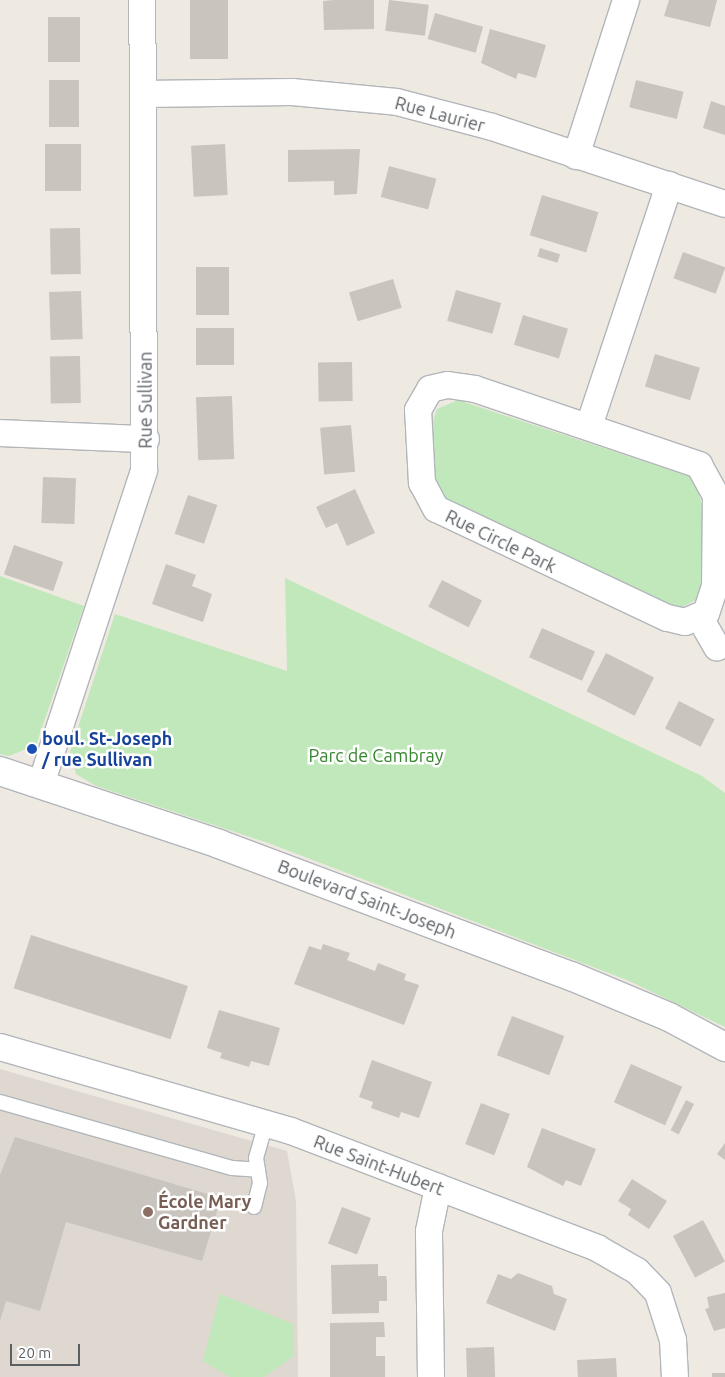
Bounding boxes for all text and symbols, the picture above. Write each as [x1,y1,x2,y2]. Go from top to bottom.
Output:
street label: Rue Laurier [393,92,487,136]
street label: Rue Sullivan [134,351,156,449]
street label: Rue Circle Park [442,505,560,577]
place label: boul. St-Joseph / rue Sullivan [42,728,172,771]
marker: boul. St-Joseph / rue Sullivan [26,743,38,755]
park label: Parc de Cambray [309,744,443,766]
street label: Boulevard Saint-Joseph [275,855,459,943]
street label: Rue Saint-Hubert [311,1130,447,1200]
place label: École Mary Gardner [158,1191,251,1234]
marker: École Mary Gardner [142,1206,154,1218]
scale bar [12,1334,82,1366]
text: 20 m [18,1344,51,1361]

